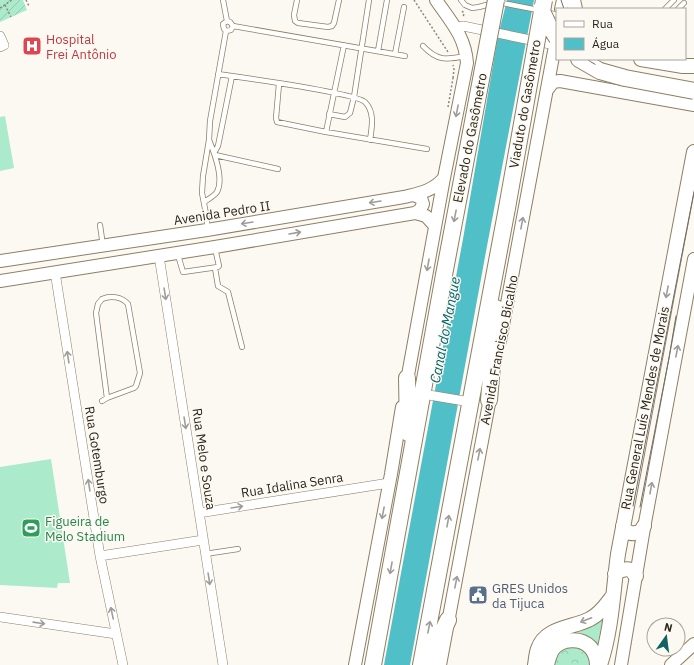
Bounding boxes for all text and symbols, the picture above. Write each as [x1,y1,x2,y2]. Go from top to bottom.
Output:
legend [556,8,686,60]
text: Rua [592,16,613,31]
place label: Hospital Frei Antônio [46,31,117,63]
hospital icon: Hospital Frei Antônio [21,35,43,57]
text: Água [592,36,620,51]
street label: Viaduto do Gasômetro [505,38,545,170]
street label: Elevado do Gasômetro [449,72,491,204]
one-way arrow [453,104,461,117]
street label: Avenida Pedro II [173,197,271,229]
one-way arrow [369,198,382,206]
one-way arrow [451,209,459,222]
one-way arrow [519,217,527,230]
one-way arrow [240,219,253,227]
one-way arrow [288,229,301,237]
one-way arrow [424,258,432,271]
street label: Avenida Francisco Bicalho [476,274,522,426]
water label: Canal do Mangue [426,275,464,385]
one-way arrow [663,286,671,299]
one-way arrow [161,287,169,300]
street label: Rua General Luís Mendes de Morais [617,305,673,511]
one-way arrow [673,345,681,358]
one-way arrow [64,351,72,364]
street label: Rua Gotemburgo [81,405,113,505]
street label: Rua Melo e Souza [188,407,220,511]
one-way arrow [181,416,189,429]
one-way arrow [476,448,484,461]
street label: Rua Idalina Senra [240,469,344,501]
one-way arrow [85,479,93,492]
one-way arrow [647,481,655,494]
one-way arrow [230,503,243,511]
one-way arrow [379,506,387,519]
place label: Figueira de Melo Stadium [45,513,125,545]
one-way arrow [445,515,453,528]
sports icon: Figueira de Melo Stadium [20,517,42,539]
one-way arrow [386,561,394,574]
one-way arrow [205,572,213,585]
one-way arrow [452,576,460,589]
place label: GRES Unidos da Tijuca [492,580,568,612]
public building icon: GRES Unidos da Tijuca [467,584,489,606]
one-way arrow [108,607,116,620]
one-way arrow [580,617,592,625]
north arrow [646,617,686,657]
one-way arrow [32,619,45,627]
text: N [663,620,674,635]
one-way arrow [425,621,433,634]

